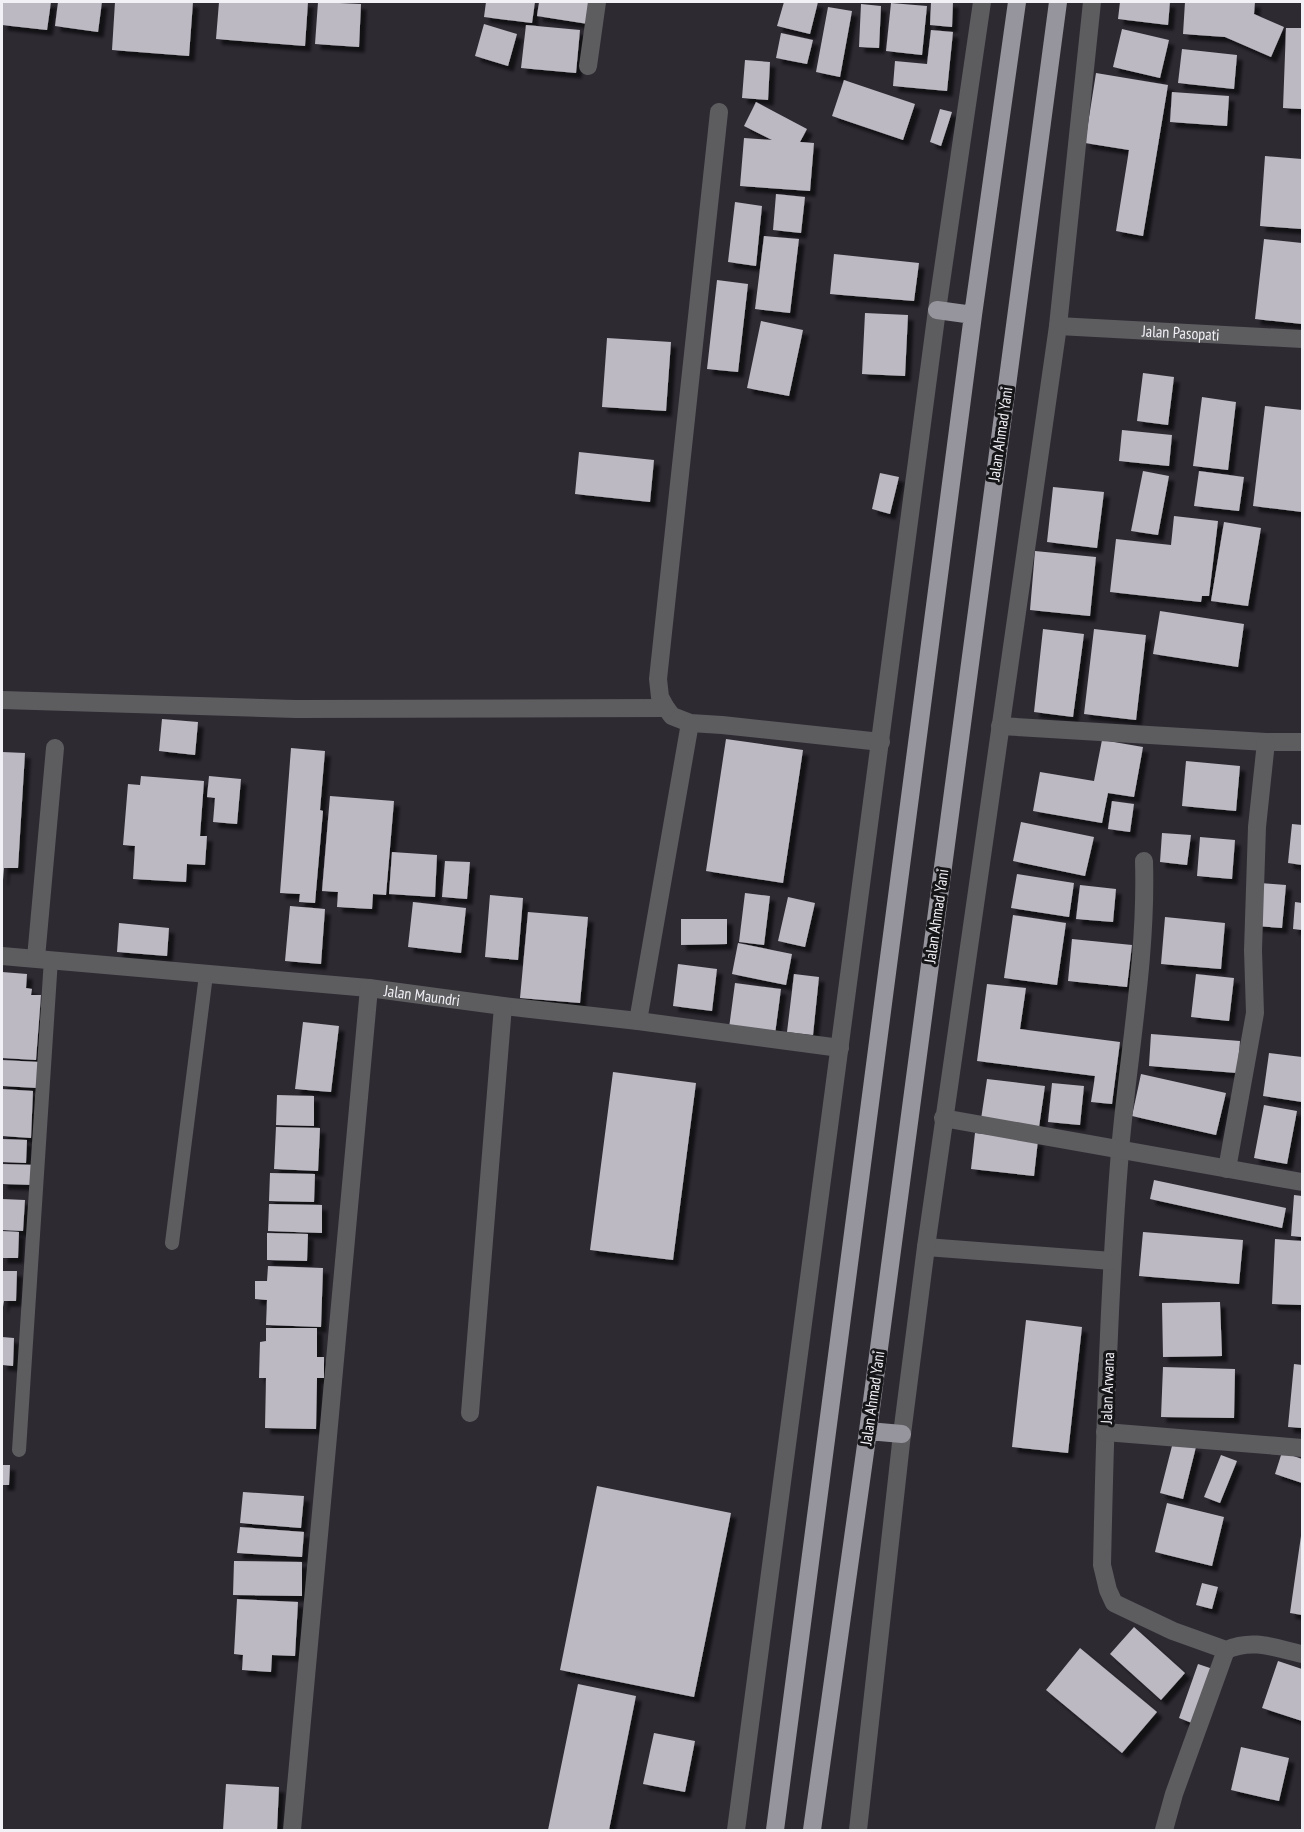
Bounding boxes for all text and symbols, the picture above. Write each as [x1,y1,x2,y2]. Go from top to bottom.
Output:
street label: Jalan Pasopati [1141,320,1220,345]
street label: Jalan Ahmad Yani [983,386,1017,483]
street label: Jalan Ahmad Yani [919,868,953,965]
street label: Jalan Maundri [382,980,461,1010]
street label: Jalan Ahmad Yani [855,1350,889,1447]
street label: Jalan Arwana [1096,1352,1118,1425]

